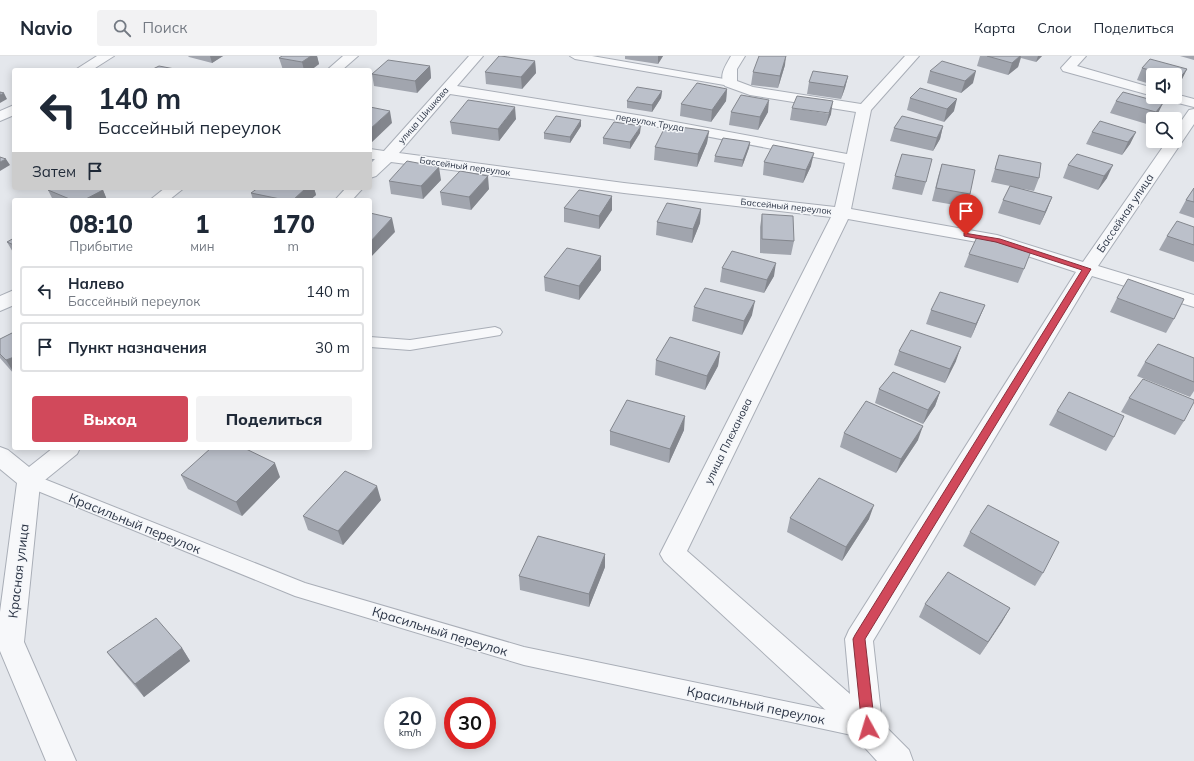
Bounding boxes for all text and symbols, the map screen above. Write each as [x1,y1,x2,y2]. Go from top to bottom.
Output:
search box [97,10,377,46]
text: Navio [20,16,73,40]
icon: search [111,17,133,39]
text: Поиск [143,18,187,37]
text: Карта [974,19,1015,37]
text: Слои [1037,19,1072,37]
text: Поделиться [1094,19,1174,37]
map controls [1146,68,1182,148]
button: sound [1146,68,1182,104]
text: 140 m [98,81,181,116]
icon: left [32,84,84,136]
street label: улица Шишкова [395,84,451,146]
street label: переулок Труда [615,111,685,134]
button: search [1146,112,1182,148]
text: Бассейный переулок [98,116,281,139]
street label: Бассейный переулок [419,154,511,179]
icon: arrive [84,160,106,182]
text: Затем [32,162,76,181]
street label: Бассейная улица [1093,171,1157,255]
pin [949,194,983,235]
street label: Бассейный переулок [740,196,832,217]
icon: arrive [955,200,977,222]
text: 08:10 [69,209,133,239]
text: 1 [195,209,210,239]
text: 170 [272,209,315,239]
text: Прибытие [69,238,133,254]
text: мин [190,238,214,254]
text: m [288,238,299,254]
text: Налево [68,274,124,293]
icon: left [34,280,56,302]
text: 140 m [306,282,350,301]
text: Бассейный переулок [68,293,200,309]
icon: arrive [34,336,56,358]
text: Пункт назначения [68,338,207,357]
text: 30 m [315,338,350,357]
button: Выход [32,396,188,442]
button: Поделиться [196,396,352,442]
street label: улица Плеханова [701,396,755,486]
street label: Красильный переулок [67,489,203,557]
street label: Красная улица [4,523,32,619]
street label: Красильный переулок [370,603,510,659]
street label: Красильный переулок [685,683,827,727]
speed limit sign: 30 [444,697,496,749]
text: 20 [398,705,422,730]
position arrow [847,707,889,749]
text: km/h [399,726,421,739]

